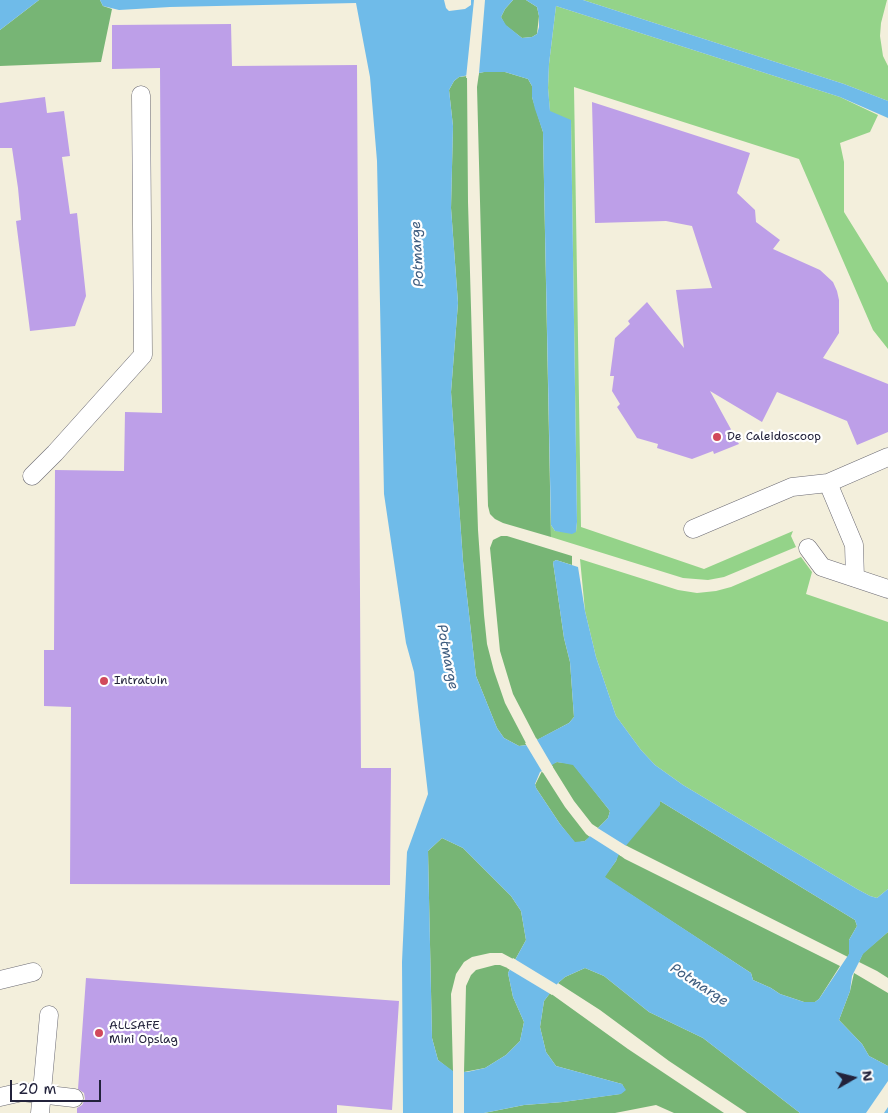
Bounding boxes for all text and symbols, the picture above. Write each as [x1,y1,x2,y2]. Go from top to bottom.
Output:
water label: Potmarge [408,221,428,287]
place label: De Caleidoscoop [727,430,821,444]
marker: De Caleidoscoop [711,431,723,443]
water label: Potmarge [432,623,462,691]
place label: Intratuin [114,674,167,688]
marker: Intratuin [98,675,110,687]
water label: Potmarge [667,960,731,1010]
place label: ALLSAFE Mini Opslag [109,1019,178,1047]
marker: ALLSAFE Mini Opslag [93,1027,105,1039]
north arrow [828,1053,878,1103]
text: N [858,1069,878,1083]
scale bar [12,1070,104,1102]
text: 20 m [18,1079,57,1099]

